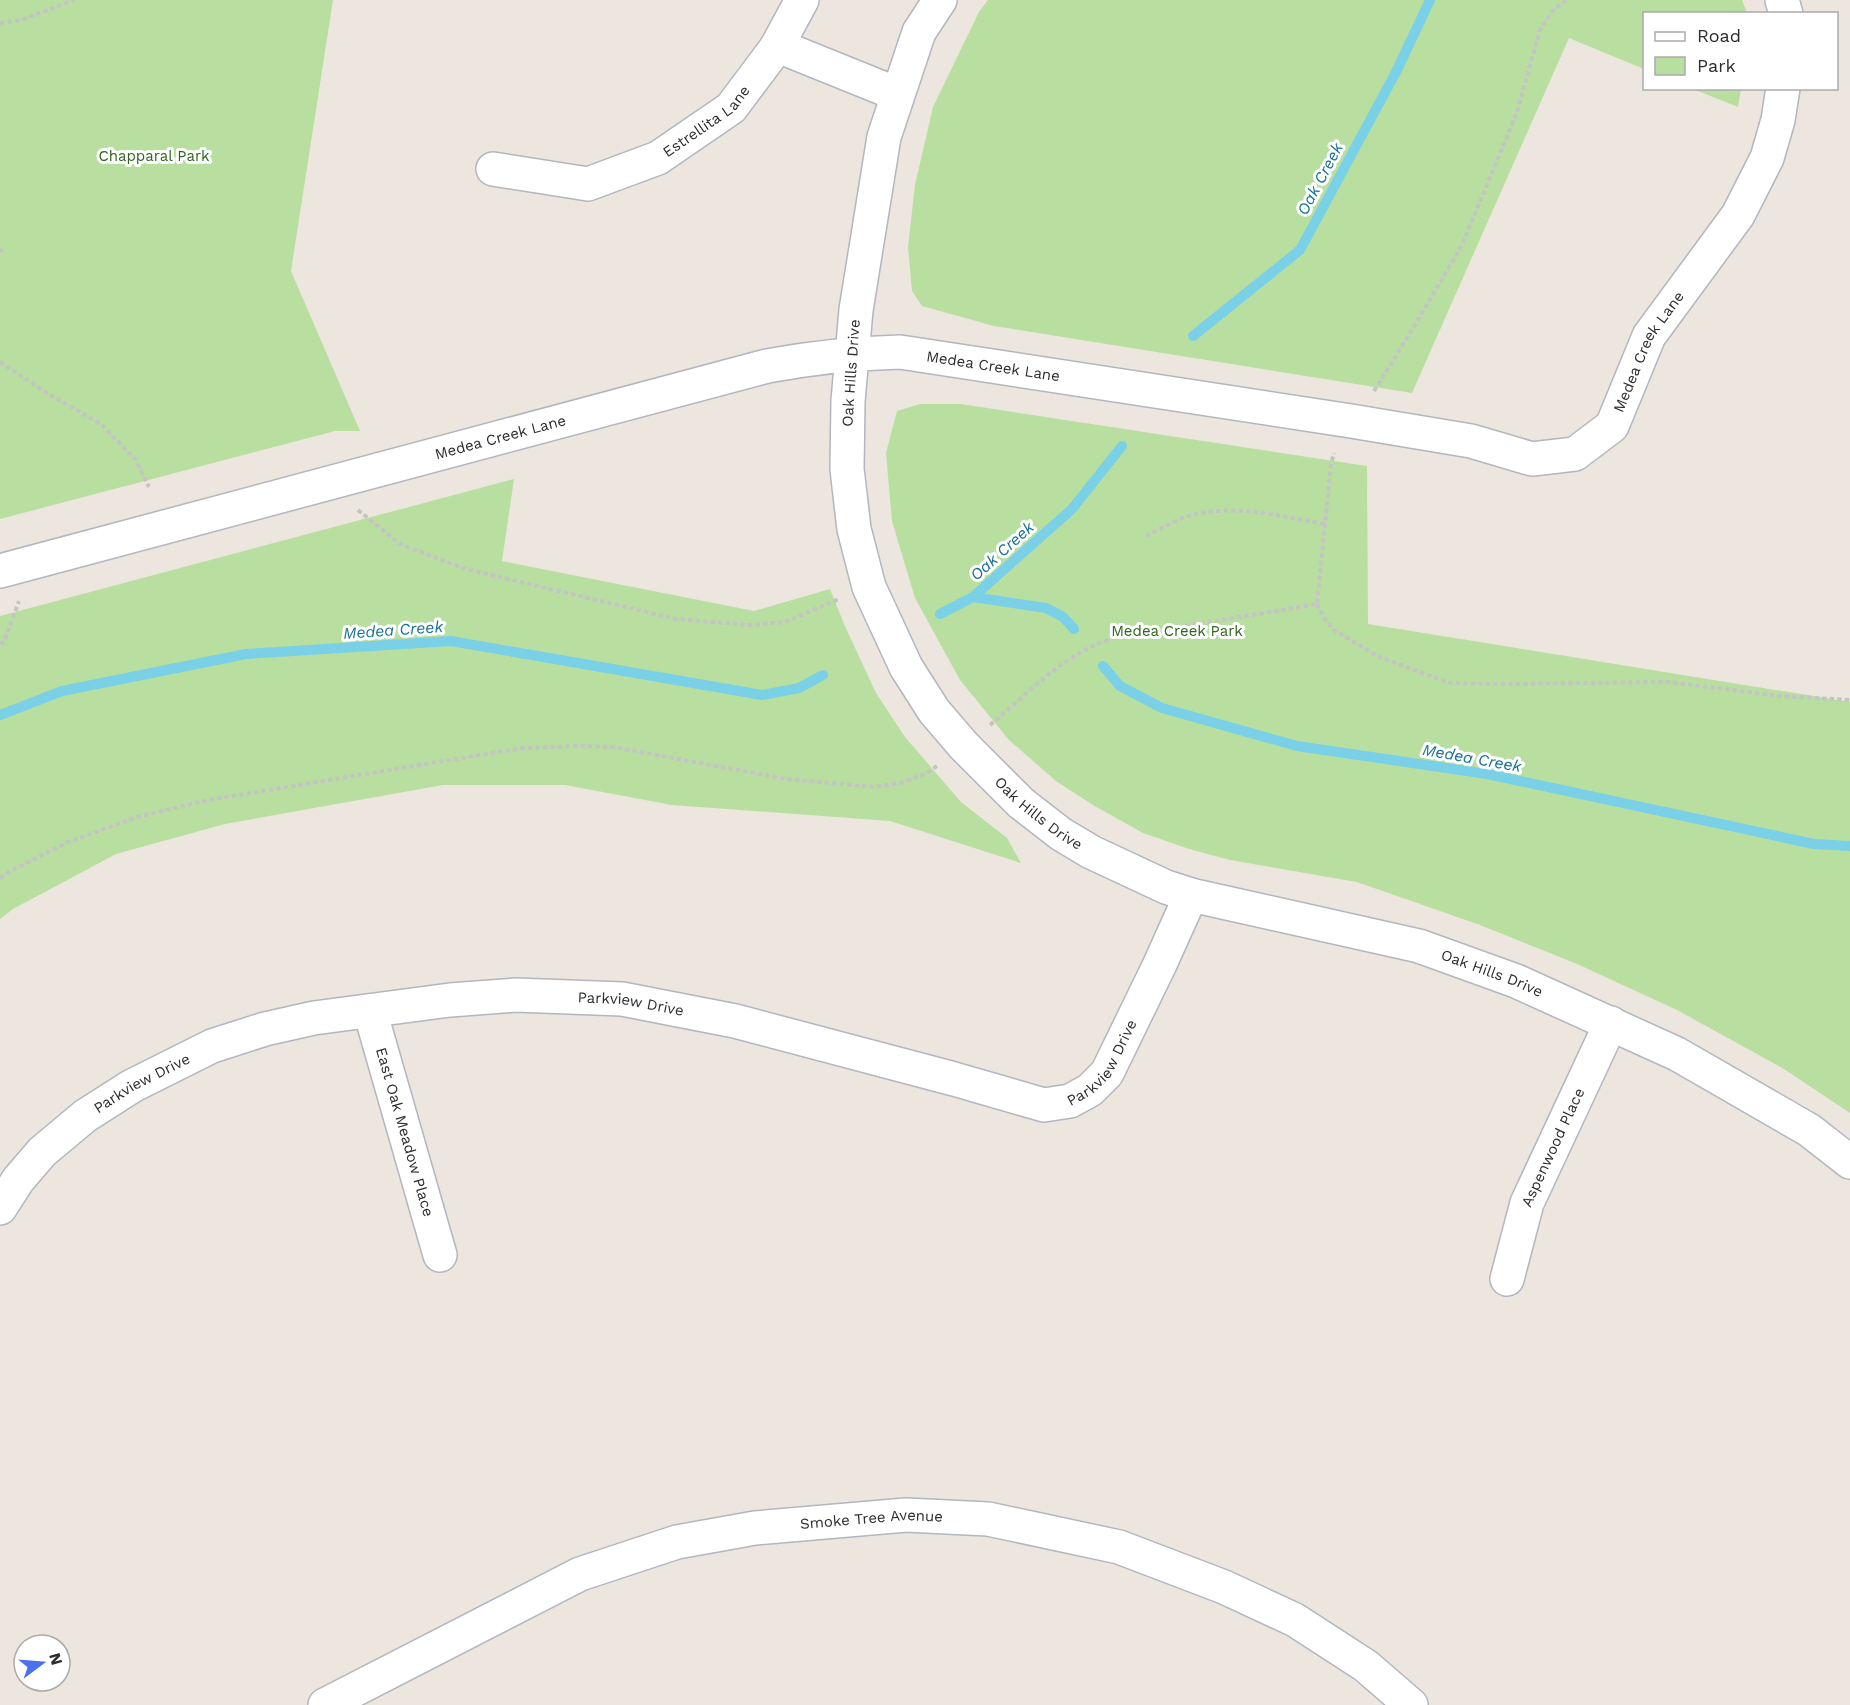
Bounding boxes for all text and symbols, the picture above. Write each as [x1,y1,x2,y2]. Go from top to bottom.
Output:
legend [1643,12,1838,90]
text: Road [1697,25,1741,46]
text: Park [1697,55,1736,76]
street label: Estrellita Lane [659,82,754,161]
water label: Oak Creek [1293,138,1348,218]
park label: Chapparal Park [98,147,210,165]
street label: Medea Creek Lane [1610,288,1688,415]
street label: Oak Hills Drive [838,319,864,427]
street label: Medea Creek Lane [925,347,1061,385]
street label: Medea Creek Lane [433,411,568,463]
water label: Oak Creek [966,517,1039,585]
water label: Medea Creek [342,617,445,643]
park label: Medea Creek Park [1111,622,1243,640]
water label: Medea Creek [1421,740,1524,776]
street label: Oak Hills Drive [991,773,1086,854]
street label: Oak Hills Drive [1439,946,1546,1001]
street label: Parkview Drive [577,988,685,1020]
street label: Parkview Drive [1064,1017,1141,1110]
street label: East Oak Meadow Place [372,1045,438,1219]
street label: Parkview Drive [90,1049,193,1117]
street label: Aspenwood Place [1518,1085,1588,1210]
street label: Smoke Tree Avenue [799,1506,943,1533]
north arrow [12,1633,72,1693]
text: N [45,1651,67,1667]

